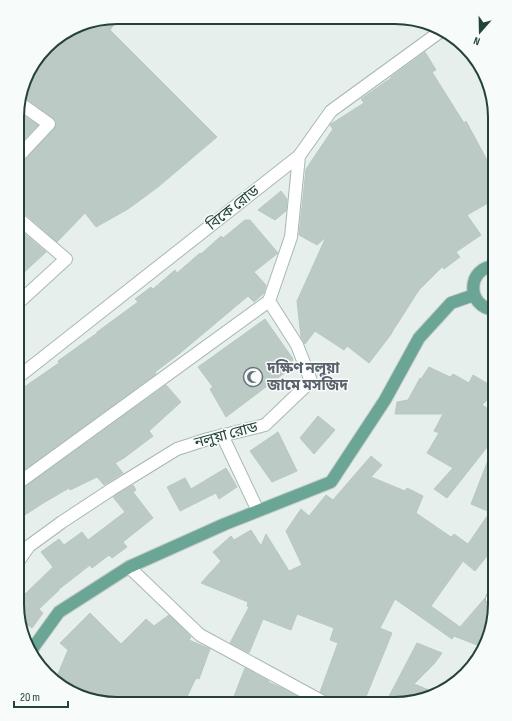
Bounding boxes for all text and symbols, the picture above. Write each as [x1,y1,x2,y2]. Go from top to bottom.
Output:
north arrow [460,12,500,52]
text: N [472,34,482,48]
street label: বিকে রোড [202,181,263,235]
place label: দক্ষিণ নলুয়া জামে মসজিদ [266,359,348,395]
mosque icon: দক্ষিণ নলুয়া জামে মসজিদ [242,366,264,388]
street label: নলুয়া রোড [191,417,260,453]
scale bar [14,683,68,709]
text: 20 m [20,690,40,705]

